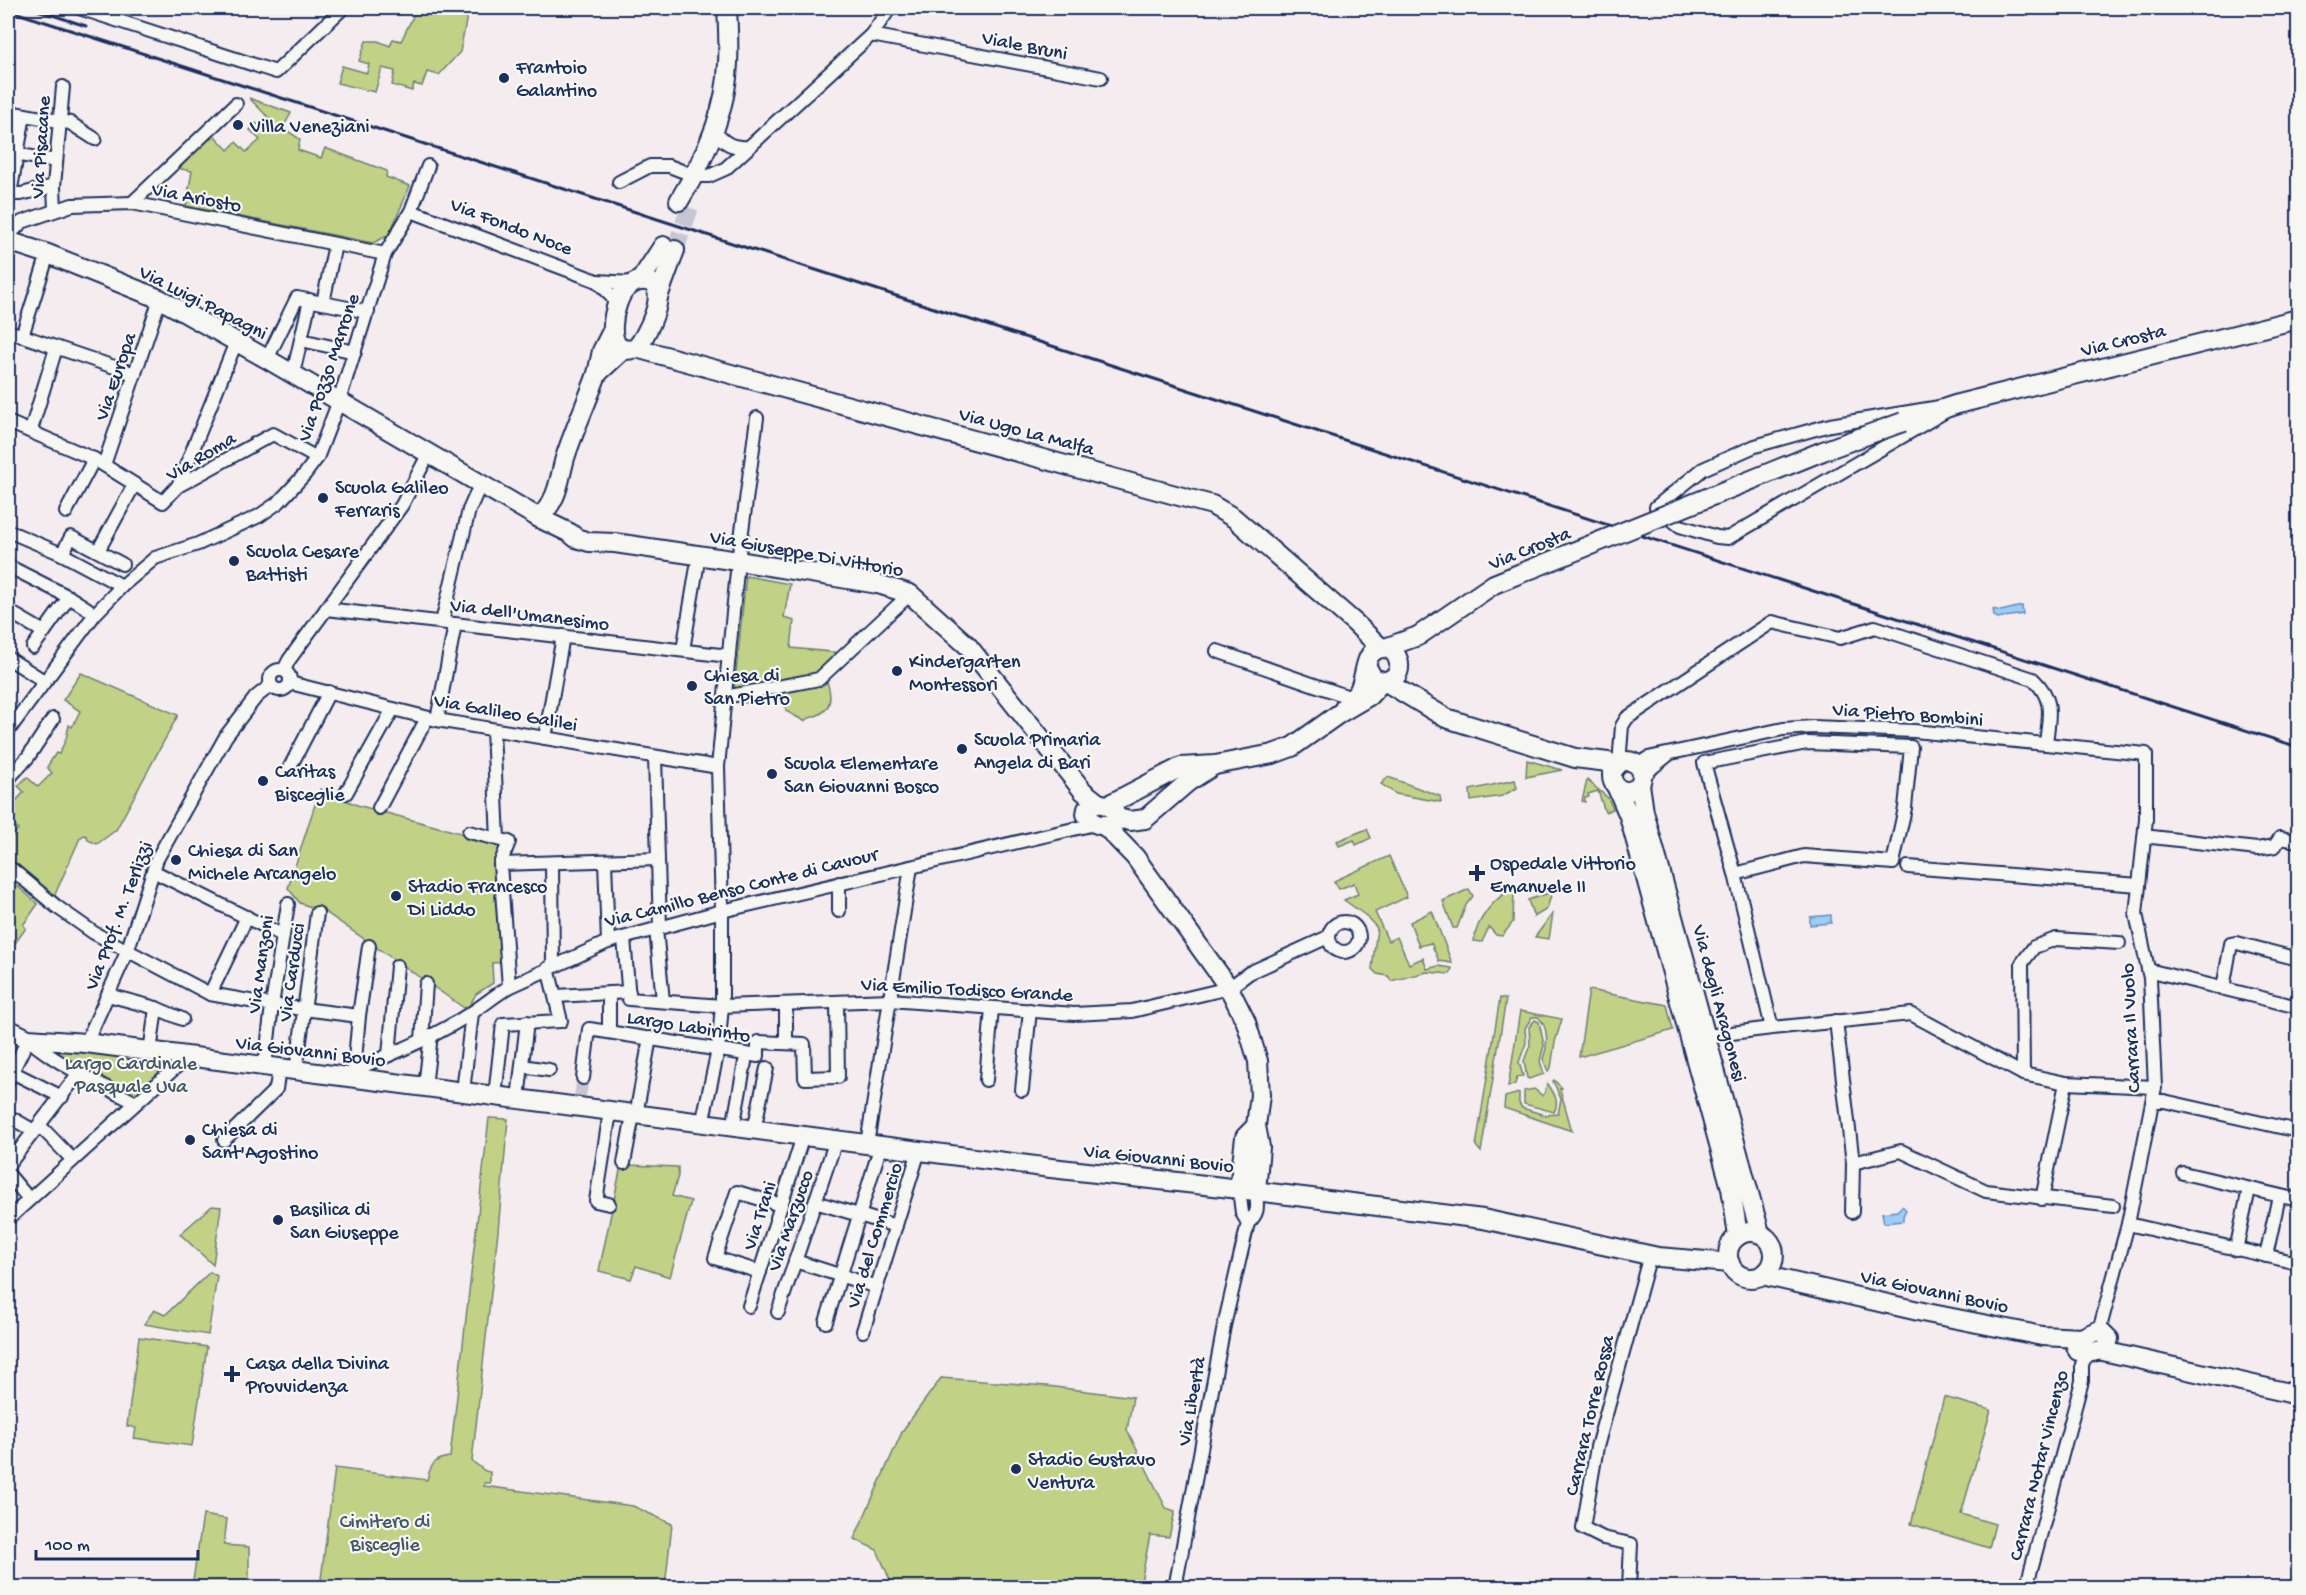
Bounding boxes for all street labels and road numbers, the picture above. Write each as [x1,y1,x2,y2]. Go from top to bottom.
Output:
street label: Viale Bruni [979,28,1069,67]
street label: Via Pisacane [27,94,58,200]
street label: Via Ariosto [149,179,243,219]
street label: Via Fondo Noce [446,194,576,262]
street label: Via Luigi Papagni [133,261,270,346]
street label: Via Pozzo Marrone [294,291,367,446]
street label: Via Crosta [2078,321,2169,364]
street label: Via Europa [91,329,143,425]
street label: Via Ugo La Malfa [955,404,1097,463]
street label: Via Roma [162,428,242,488]
street label: Via Crosta [1485,523,1575,577]
street label: Via Giuseppe Di Vittorio [707,527,905,584]
street label: Via dell'Umanesimo [448,595,610,638]
street label: Via Galileo Galilei [431,690,579,738]
street label: Via Pietro Bombini [1831,700,1984,733]
street label: Via Prof. M. Terlizzi [81,839,159,995]
street label: Via Camillo Benso Conte di Cavour [602,844,883,935]
street label: Via Manzoni [244,914,281,1016]
street label: Via Carducci [275,922,312,1024]
street label: Via degli Aragonesi [1685,922,1750,1085]
street label: Carrara Il Vuolo [2118,962,2147,1093]
street label: Via Emilio Todisco Grande [859,974,1074,1009]
street label: Largo Labirinto [625,1007,752,1050]
street label: Via Giovanni Bovio [233,1033,387,1074]
street label: Via Giovanni Bovio [1081,1141,1235,1180]
street label: Via del Commercio [843,1160,909,1313]
street label: Via Marzucco [764,1167,820,1276]
street label: Via Trani [739,1179,783,1254]
street label: Via Giovanni Bovio [1857,1266,2010,1320]
street label: Carrara Torre Rossa [1562,1332,1621,1498]
street label: Via Libertà [1174,1354,1213,1449]
street label: Carrara Notar Vincenzo [2006,1368,2075,1563]

